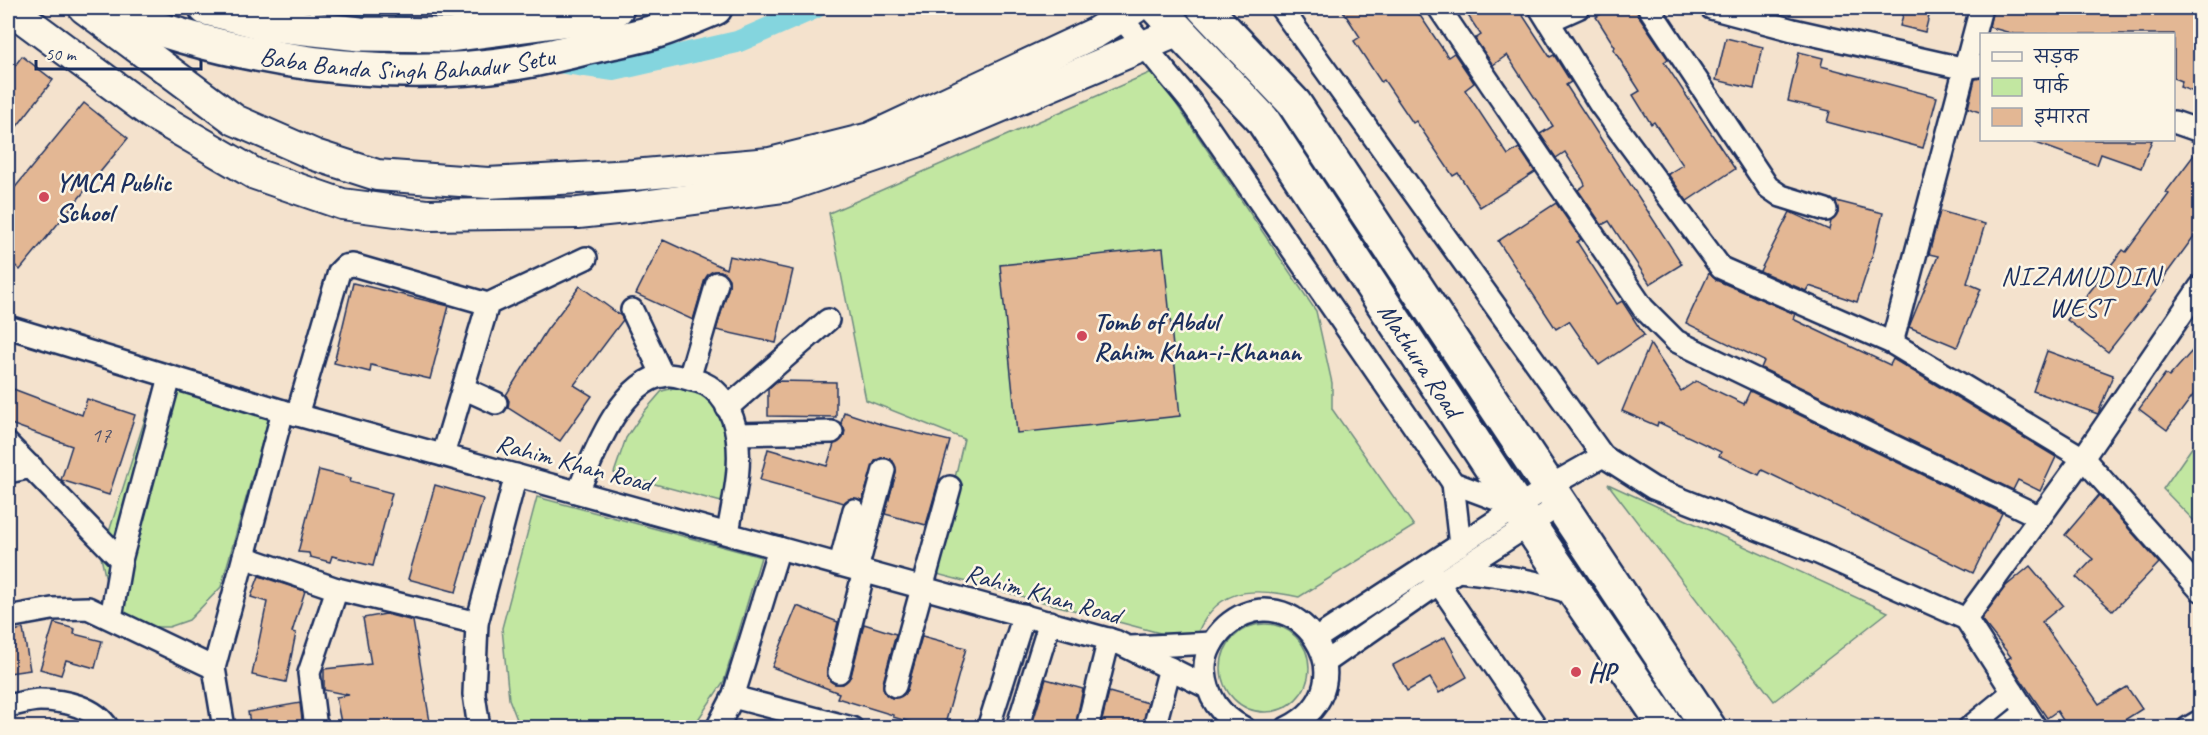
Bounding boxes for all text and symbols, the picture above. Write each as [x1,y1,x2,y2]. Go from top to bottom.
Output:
scale bar [36,33,201,71]
legend [1980,33,2175,141]
street label: Baba Banda Singh Bahadur Setu [257,39,559,87]
text: 50 m [45,43,78,65]
text: सड़क [2033,46,2079,68]
text: पार्क [2033,73,2069,98]
text: इमारत [2034,106,2090,128]
place label: YMCA Public School [56,166,172,229]
marker: YMCA Public School [37,190,51,204]
district label: NIZAMUDDIN WEST [2001,259,2163,324]
street label: Mathura Road [1371,296,1472,426]
place label: Tomb of Abdul Rahim Khan-i-Khanan [1094,305,1303,368]
marker: Tomb of Abdul Rahim Khan-i-Khanan [1075,329,1089,343]
house number: 17 [91,421,112,449]
street label: Rahim Khan Road [492,426,659,501]
street label: Rahim Khan Road [962,556,1128,633]
place label: HP [1588,656,1619,689]
marker: HP [1569,665,1583,679]

